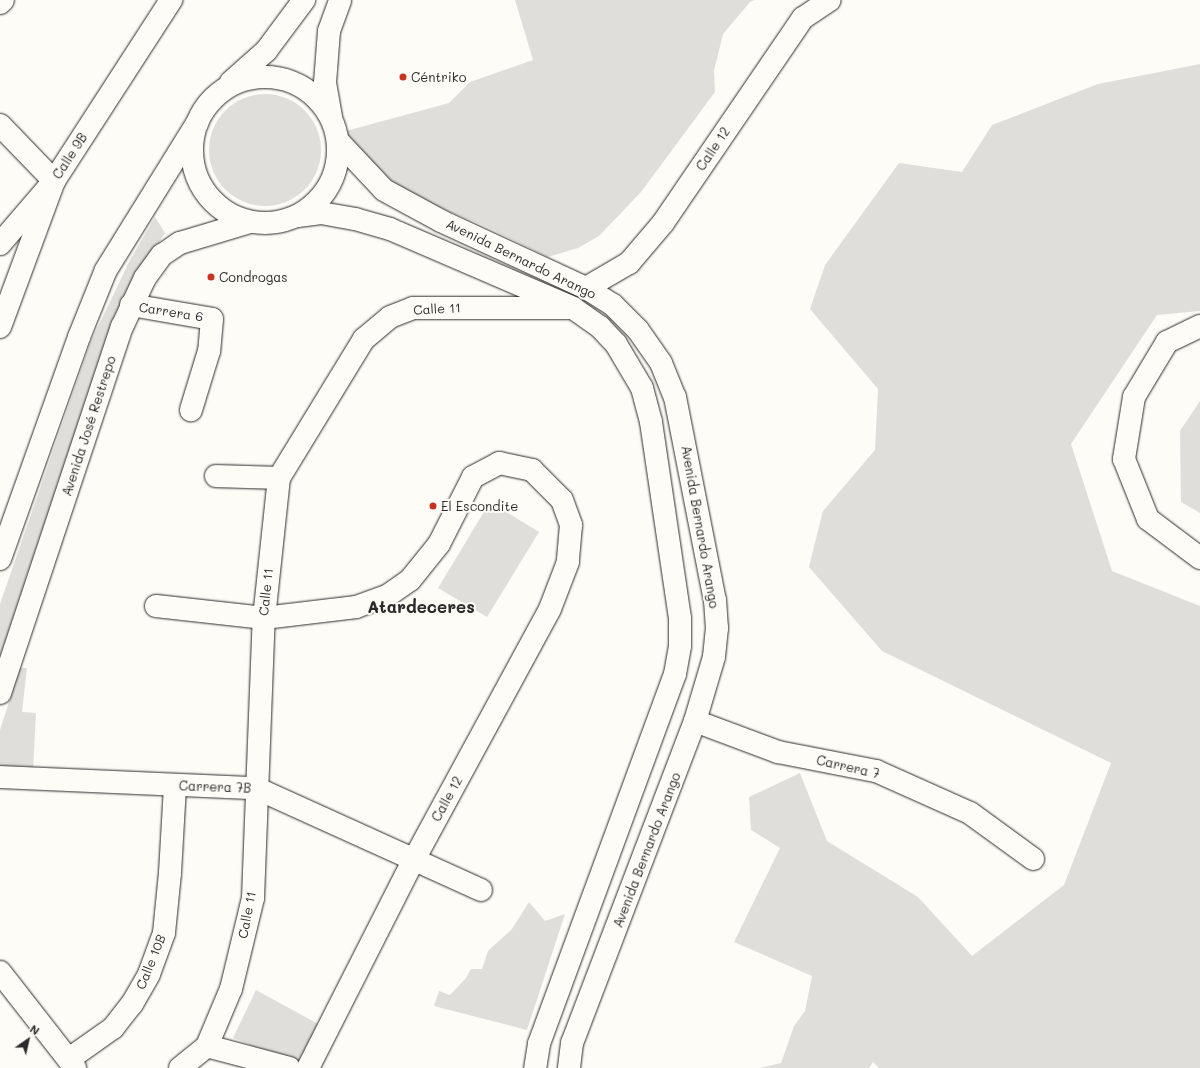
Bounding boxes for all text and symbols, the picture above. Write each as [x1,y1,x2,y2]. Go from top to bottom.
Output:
place label: Céntriko [411,69,466,85]
marker: Céntriko [398,72,408,82]
street label: Calle 12 [693,124,733,174]
street label: Calle 9B [49,130,91,182]
street label: Avenida Bernardo Arango [443,216,599,302]
place label: Condrogas [219,269,288,285]
marker: Condrogas [206,272,216,282]
street label: Carrera 6 [138,299,204,325]
street label: Calle 11 [413,300,461,318]
street label: Avenida José Restrepo [59,354,119,498]
street label: Avenida Bernardo Arango [678,444,722,610]
place label: El Escondite [441,498,518,514]
marker: El Escondite [428,501,438,511]
street label: Calle 11 [256,567,276,617]
district label: Atardeceres [367,597,475,617]
street label: Carrera 7 [815,752,881,782]
street label: Avenida Bernardo Arango [610,770,684,930]
street label: Calle 12 [428,774,466,824]
street label: Carrera 7B [178,778,252,796]
street label: Calle 11 [235,890,259,940]
street label: Calle 10B [133,932,169,992]
north arrow [8,1020,48,1060]
text: N [27,1021,43,1038]

